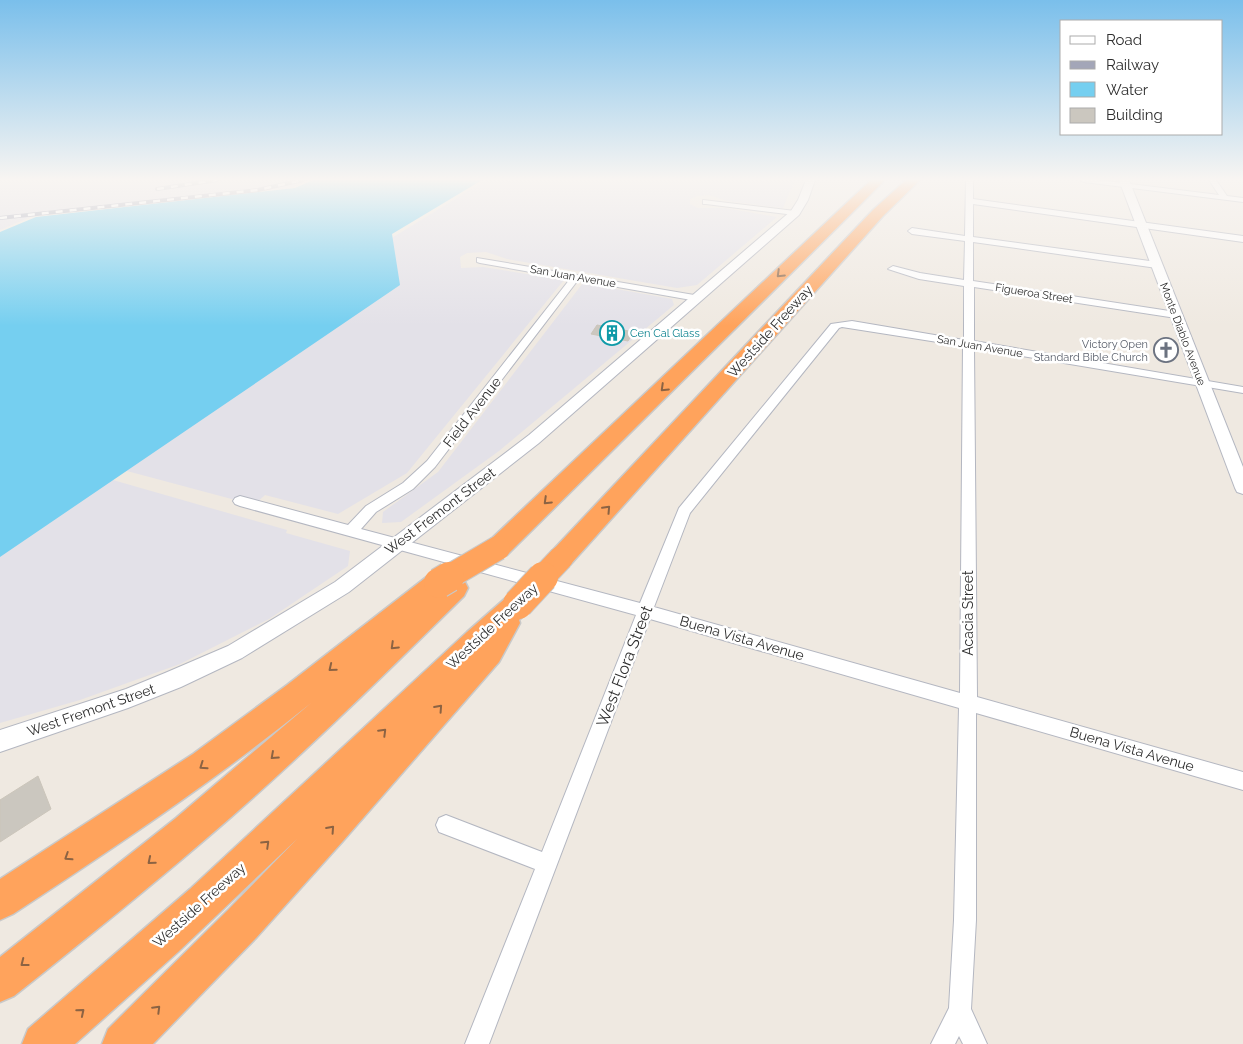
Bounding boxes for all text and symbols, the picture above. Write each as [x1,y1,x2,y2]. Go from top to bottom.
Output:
legend [1060,20,1223,135]
text: Road [1106,31,1142,49]
text: Railway [1106,56,1159,74]
text: Water [1106,81,1149,99]
text: Building [1106,106,1163,124]
street label: San Juan Avenue [529,263,617,291]
one-way arrow [777,269,786,278]
street label: Westside Freeway [724,281,816,380]
street label: Figueroa Street [994,281,1074,306]
street label: Monte Diablo Avenue [1157,281,1208,388]
building icon: Cen Cal Glass [599,320,625,346]
place label: Cen Cal Glass [630,327,700,340]
street label: San Juan Avenue [936,333,1024,361]
church icon: Victory Open Standard Bible Church [1153,337,1179,363]
place label: Victory Open Standard Bible Church [1034,338,1148,364]
street label: Field Avenue [440,374,504,450]
one-way arrow [660,382,669,391]
street label: West Fremont Street [382,464,499,558]
one-way arrow [544,495,553,504]
one-way arrow [601,506,610,515]
street label: Acacia Street [960,570,976,656]
street label: Westside Freeway [443,579,541,672]
street label: West Flora Street [593,602,657,729]
street label: Buena Vista Avenue [678,613,806,663]
one-way arrow [391,640,400,649]
one-way arrow [328,662,338,671]
street label: West Fremont Street [25,681,157,739]
one-way arrow [433,705,442,714]
street label: Buena Vista Avenue [1068,724,1196,774]
one-way arrow [377,729,386,738]
one-way arrow [271,750,280,759]
one-way arrow [199,760,209,769]
one-way arrow [325,826,334,835]
one-way arrow [260,841,269,850]
one-way arrow [65,851,74,861]
one-way arrow [147,856,156,865]
street label: Westside Freeway [150,859,249,951]
one-way arrow [21,958,30,966]
one-way arrow [151,1006,160,1015]
one-way arrow [75,1009,84,1018]

